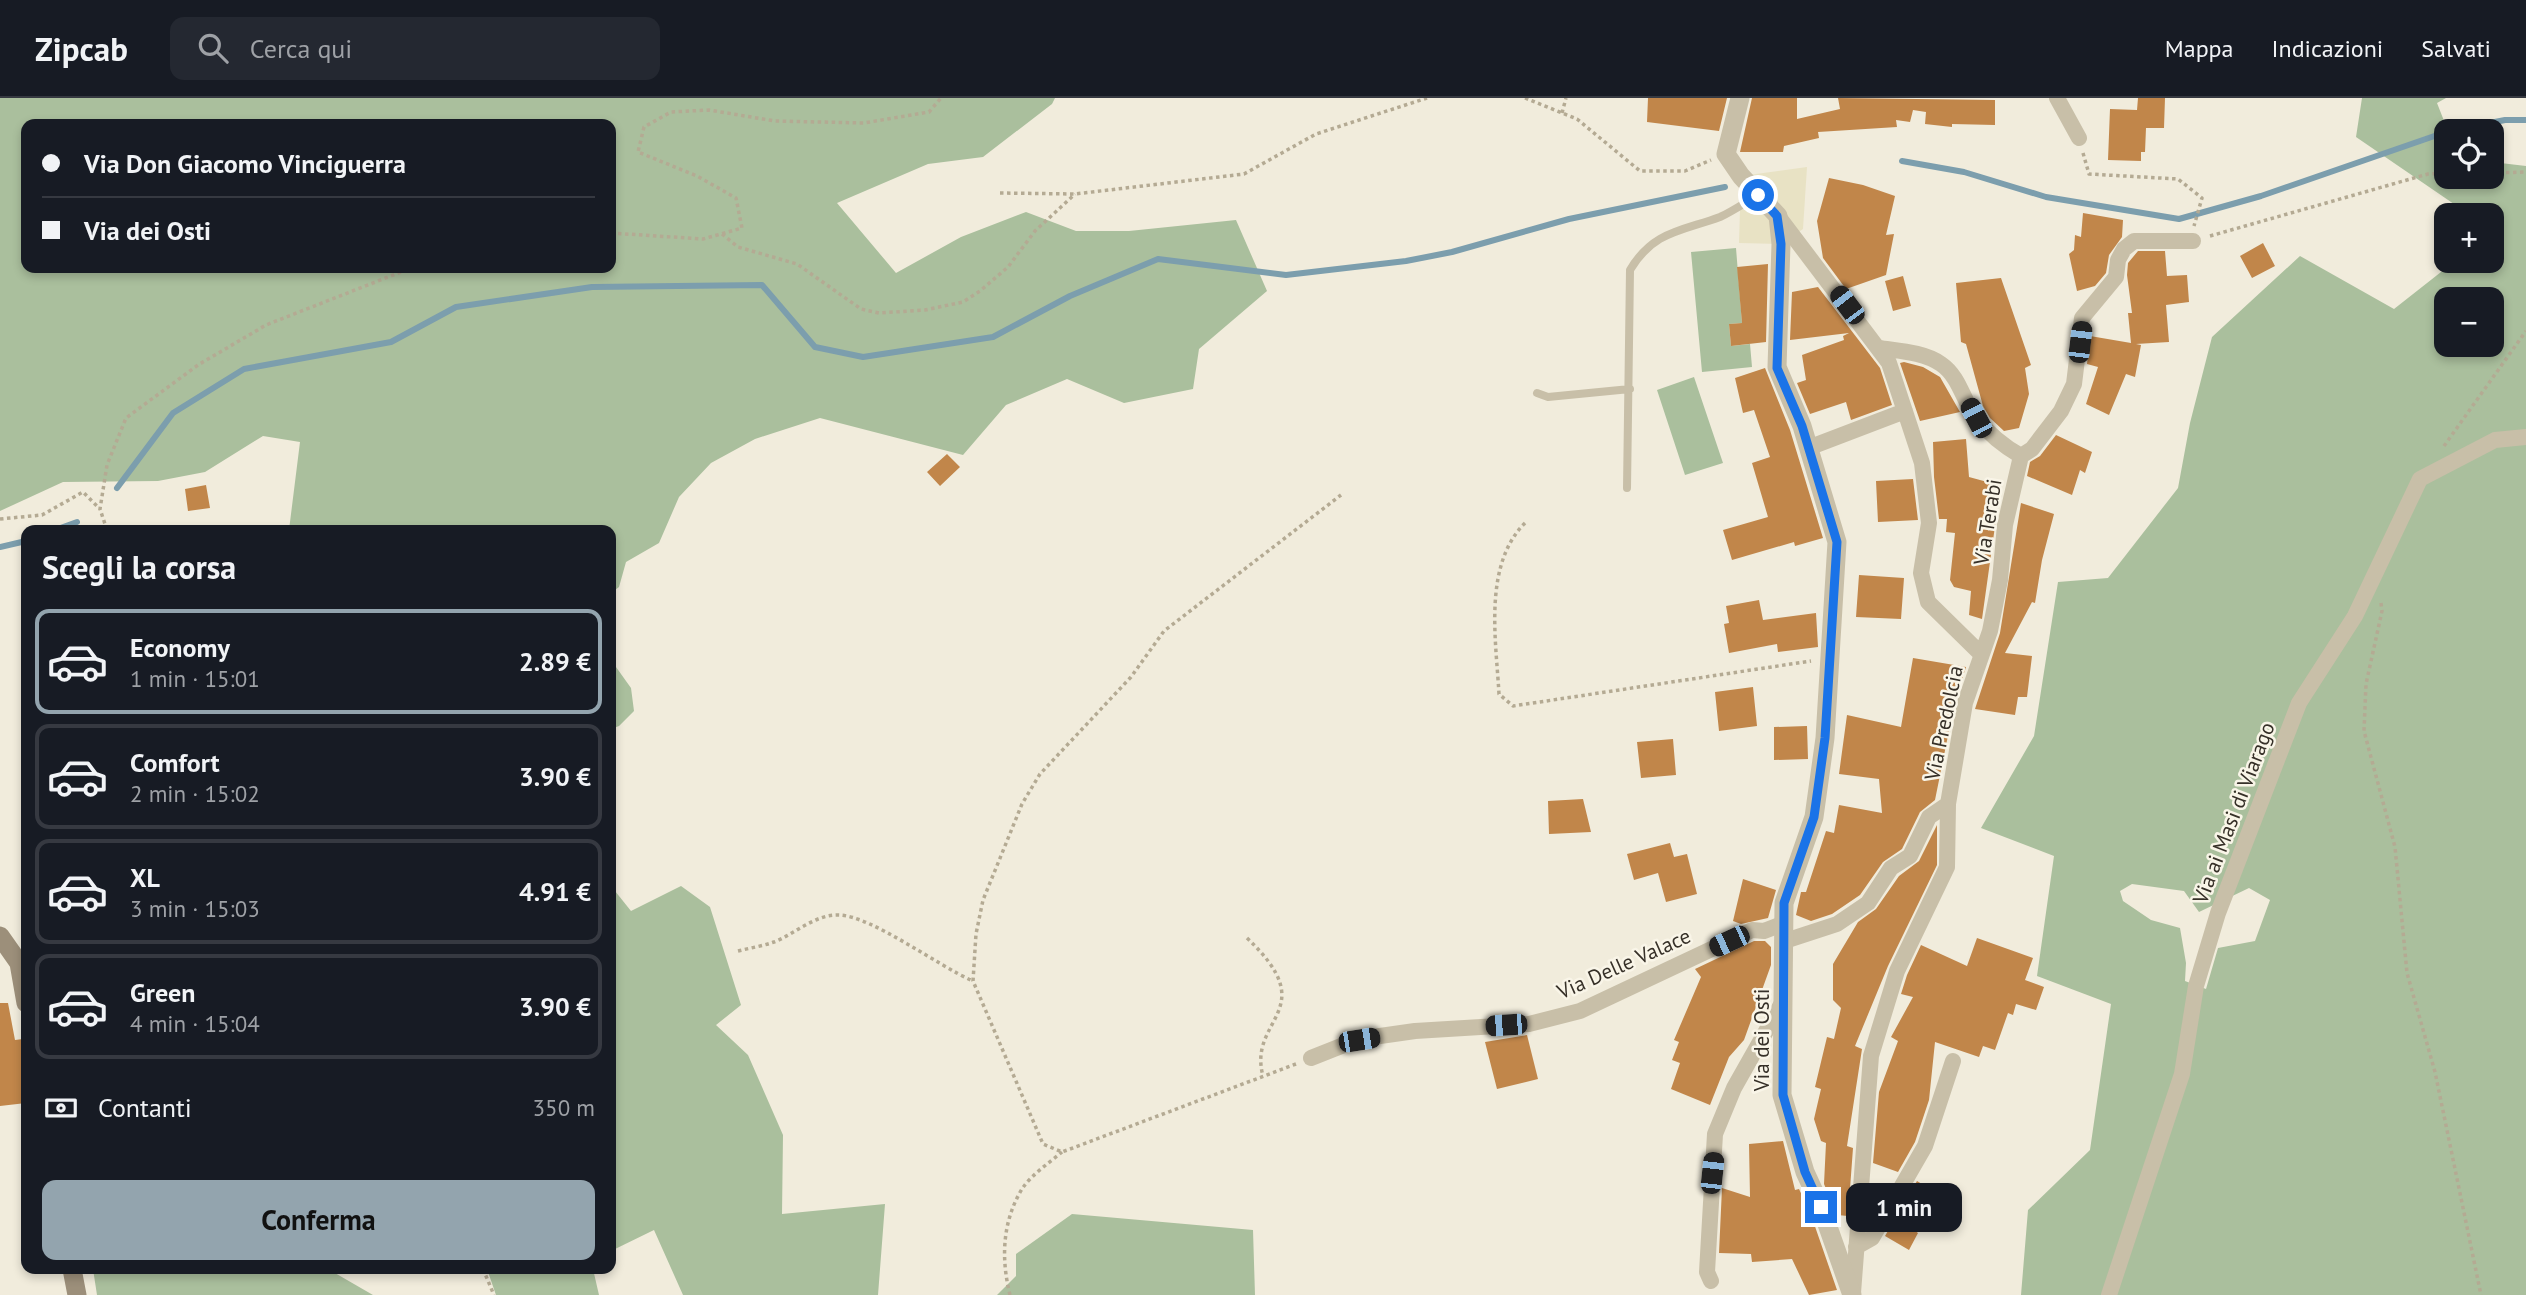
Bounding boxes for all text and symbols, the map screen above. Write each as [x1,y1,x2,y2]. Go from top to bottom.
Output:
search box [170,17,660,80]
text: Zipcab [35,27,128,70]
icon: search [194,29,232,67]
text: Cerca qui [250,32,352,65]
text: Mappa [2165,33,2234,64]
text: Indicazioni [2272,33,2383,64]
text: Salvati [2421,33,2491,64]
map controls [2434,119,2504,357]
button: locate [2434,119,2504,189]
text: Via Don Giacomo Vinciguerra [84,147,406,180]
route start [1742,179,1774,211]
button: + [2434,203,2504,273]
text: Via dei Osti [84,214,211,247]
car [1826,282,1869,328]
button: − [2434,287,2504,357]
car [2068,320,2093,364]
car [1957,395,1996,441]
street label: Via Terabi [1967,477,2008,568]
text: Scegli la corsa [42,546,236,588]
icon: car [46,630,109,693]
text: Economy [130,631,230,664]
text: 2.89 € [519,645,591,678]
street label: Via Predolcia [1918,663,1969,784]
text: 1 min · 15:01 [130,664,260,693]
street label: Via ai Masi di Viarago [2186,718,2281,908]
icon: car [46,745,109,808]
text: Comfort [130,746,220,779]
text: 3.90 € [519,760,591,793]
text: 2 min · 15:02 [130,779,260,808]
icon: car [46,860,109,923]
text: XL [130,861,160,894]
text: 4.91 € [519,875,591,908]
text: 3 min · 15:03 [130,894,260,923]
street label: Via Delle Valace [1552,922,1695,1005]
car [1706,923,1753,959]
icon: car [46,975,109,1038]
text: Green [130,976,195,1009]
street label: Via dei Osti [1748,989,1775,1092]
text: 3.90 € [519,990,591,1023]
text: 4 min · 15:04 [130,1009,260,1038]
car [1485,1013,1528,1037]
car [1337,1026,1382,1054]
icon: cash [42,1089,80,1127]
text: Contanti [98,1091,192,1124]
text: 350 m [533,1093,595,1122]
car [1700,1151,1725,1195]
button: Conferma [42,1180,595,1260]
callout: 1 min [1846,1182,1961,1232]
route end [1805,1191,1837,1223]
text: 1 min [1876,1193,1932,1222]

